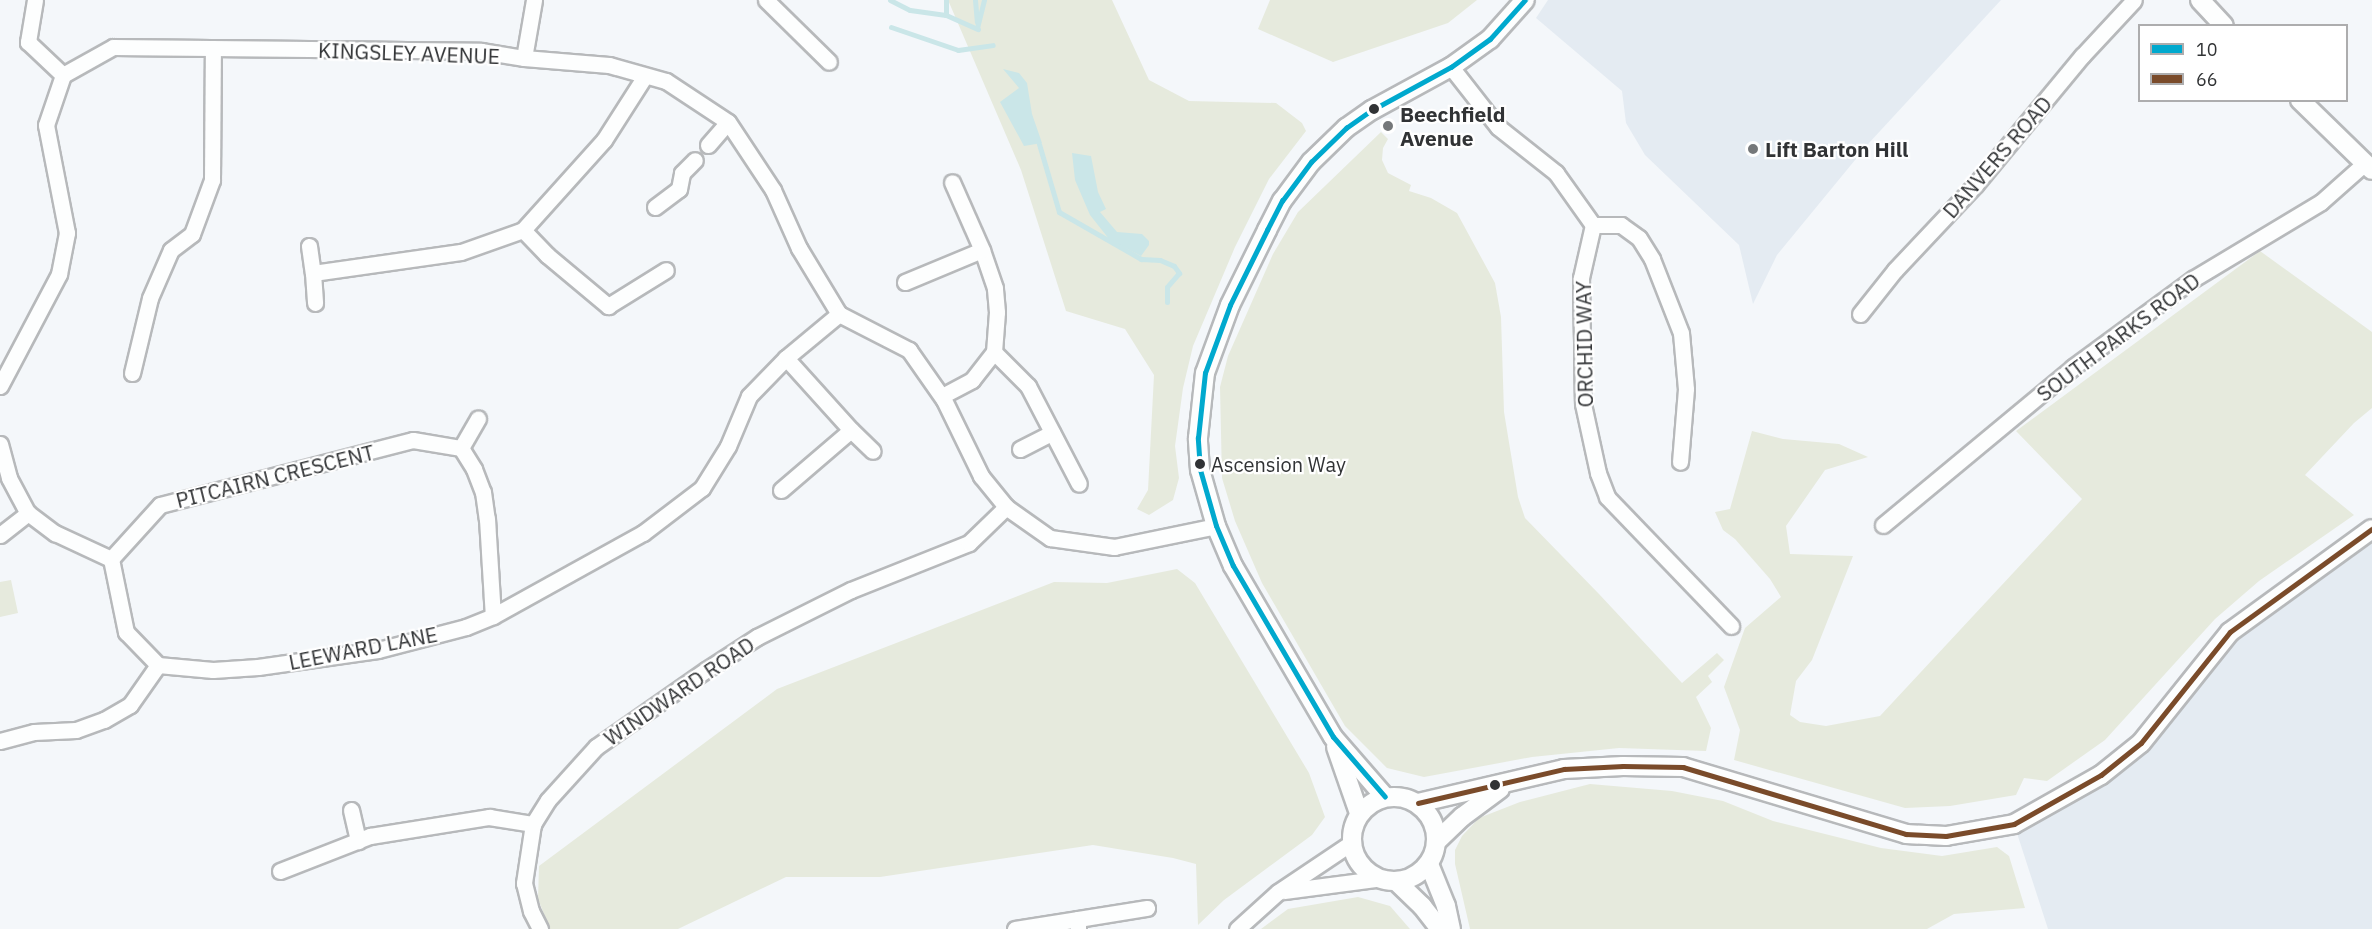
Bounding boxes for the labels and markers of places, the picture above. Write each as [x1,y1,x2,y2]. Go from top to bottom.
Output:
place label: Beechfield Avenue [1400,101,1506,151]
unlabelled marker [1368,103,1380,115]
marker: Beechfield Avenue [1381,119,1395,133]
place label: Lift Barton Hill [1765,136,1908,162]
marker: Lift Barton Hill [1746,142,1760,156]
place label: Ascension Way [1211,452,1346,476]
marker: Ascension Way [1194,458,1206,470]
unlabelled marker [1489,779,1501,791]

